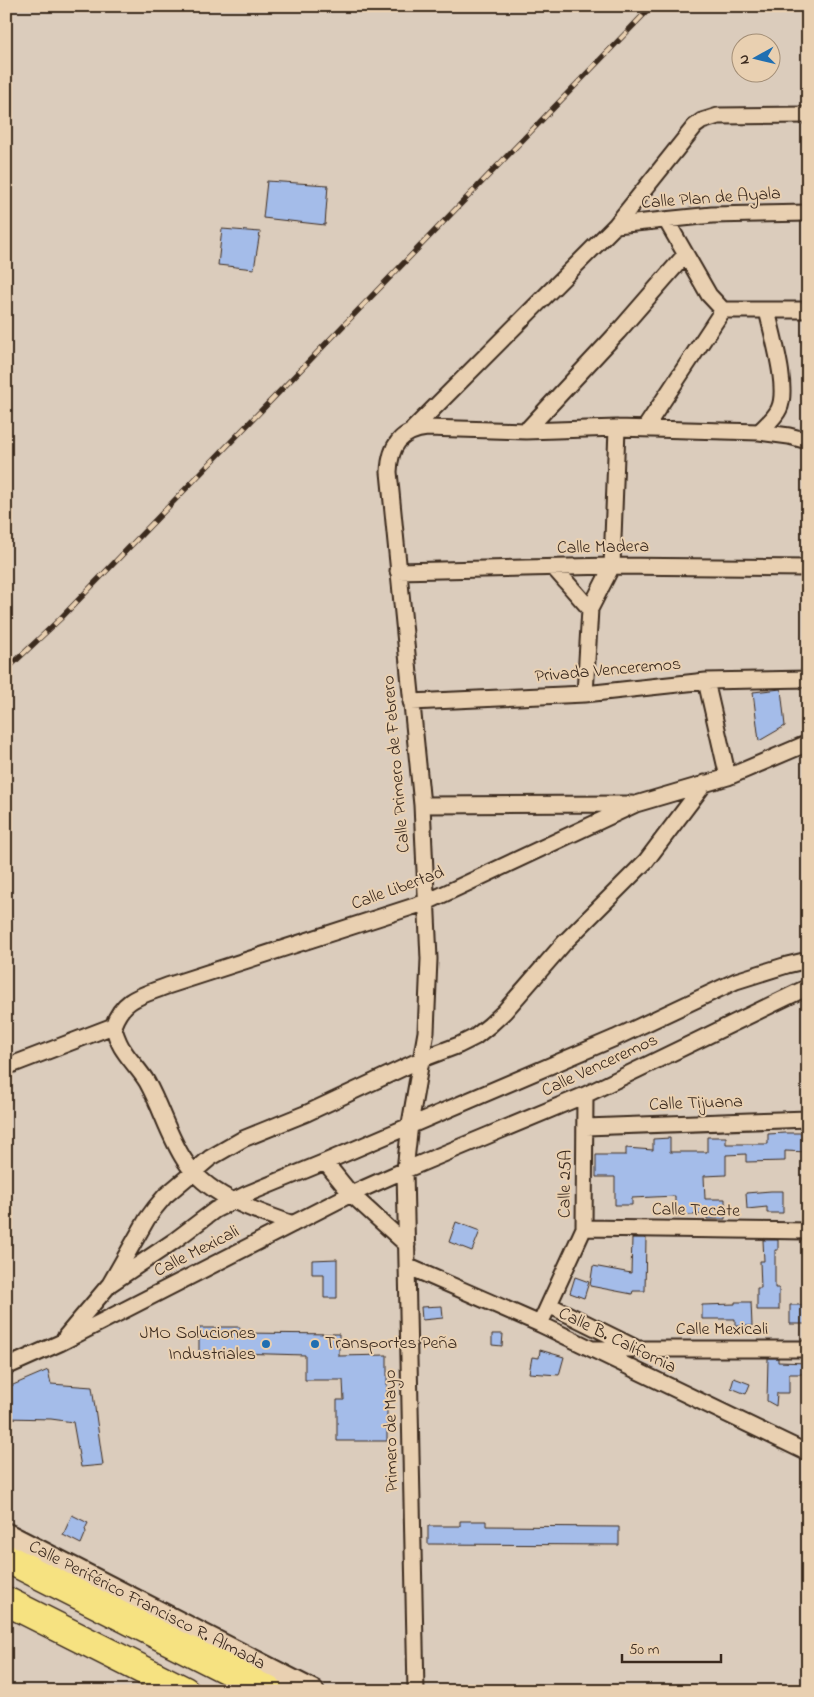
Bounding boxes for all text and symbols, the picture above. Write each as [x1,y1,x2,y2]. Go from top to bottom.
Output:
north arrow [732,32,782,82]
text: N [734,53,756,66]
street label: Calle Plan de Ayala [640,181,782,217]
street label: Calle Madera [557,534,649,562]
street label: Privada Venceremos [534,652,682,690]
street label: Calle Primero de Febrero [376,674,418,854]
street label: Calle Libertad [348,860,448,918]
street label: Calle Venceremos [537,1028,663,1104]
street label: Calle Tijuana [649,1089,743,1119]
street label: Calle 25A [552,1150,580,1218]
street label: Calle Tecate [652,1197,741,1225]
street label: Calle Mexicali [150,1219,244,1285]
street label: Calle B. California [554,1301,680,1381]
street label: Calle Mexicali [676,1317,768,1343]
place label: JMO Soluciones Industriales [140,1321,256,1368]
place label: Transportes Peña [325,1331,457,1357]
marker: JMO Soluciones Industriales [260,1338,272,1350]
marker: Transportes Peña [309,1338,321,1350]
street label: Primero de Mayo [378,1369,406,1493]
street label: Calle Periférico Francisco R. Almada [24,1534,270,1677]
scale bar [622,1632,720,1664]
text: 50 m [629,1639,660,1661]

